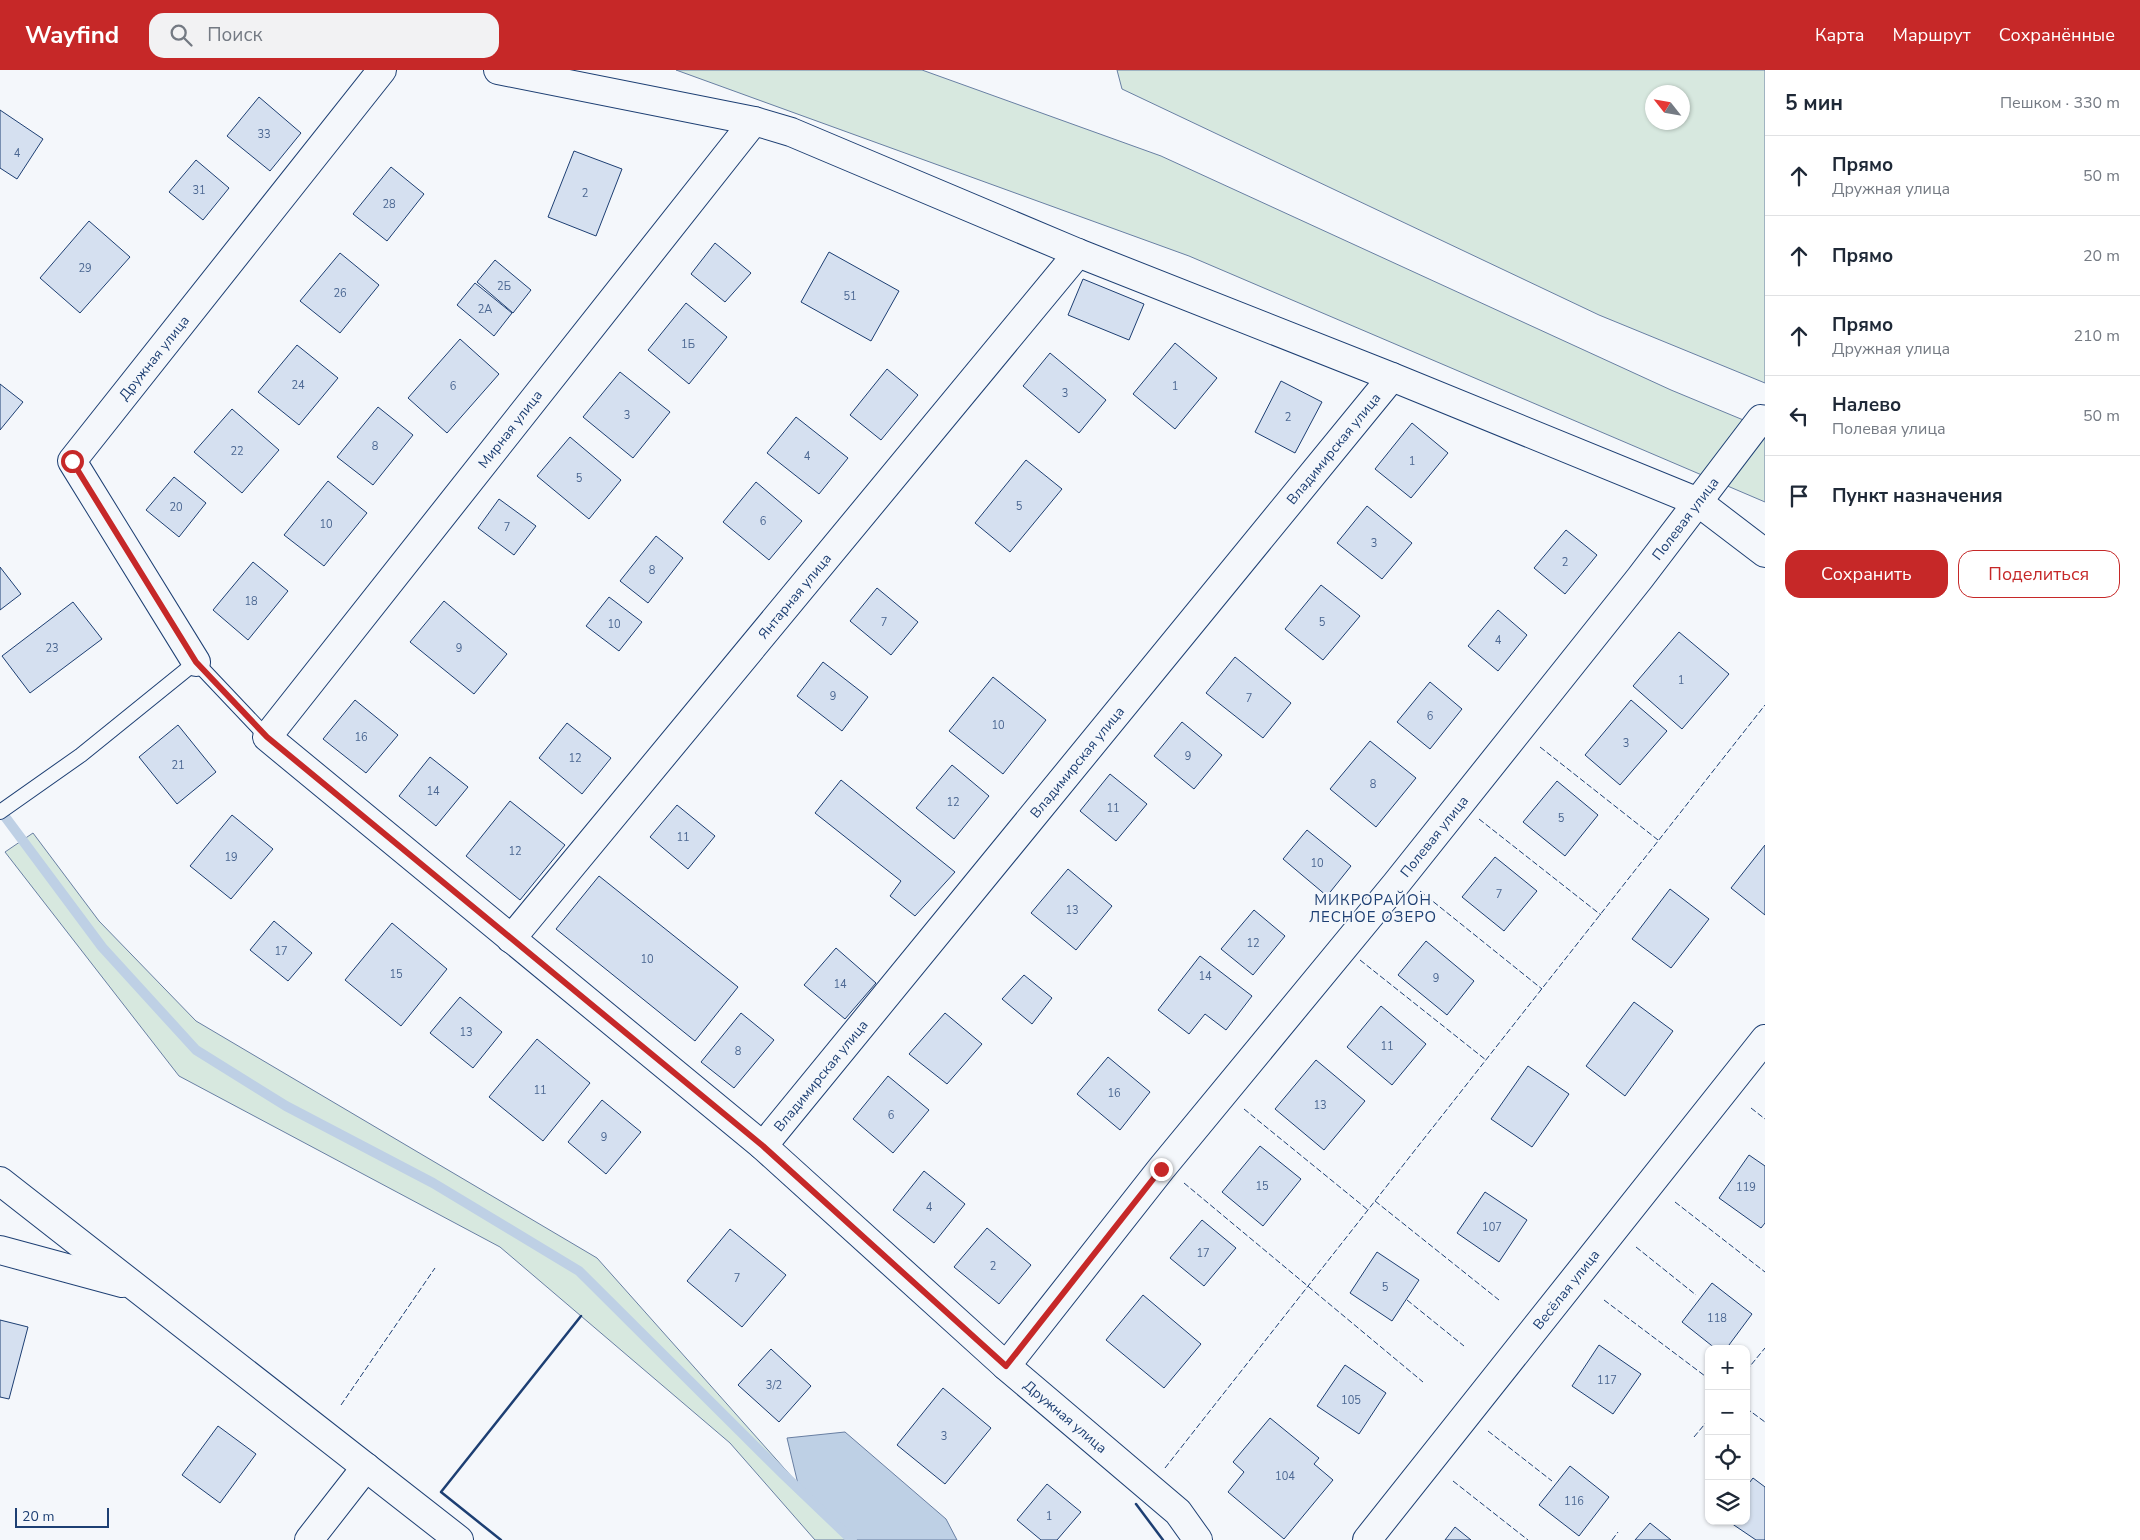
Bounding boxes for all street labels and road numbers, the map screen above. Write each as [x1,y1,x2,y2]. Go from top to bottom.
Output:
street label: Дружная улица [115,312,194,404]
street label: Мирная улица [474,386,547,472]
street label: Владимирская улица [1282,389,1385,509]
street label: Полевая улица [1648,474,1723,564]
street label: Янтарная улица [754,550,836,643]
street label: Владимирская улица [1026,703,1129,822]
street label: Полевая улица [1396,792,1473,881]
street label: Владимирская улица [770,1016,872,1136]
street label: Весёлая улица [1529,1246,1604,1334]
street label: Дружная улица [1020,1376,1111,1458]

